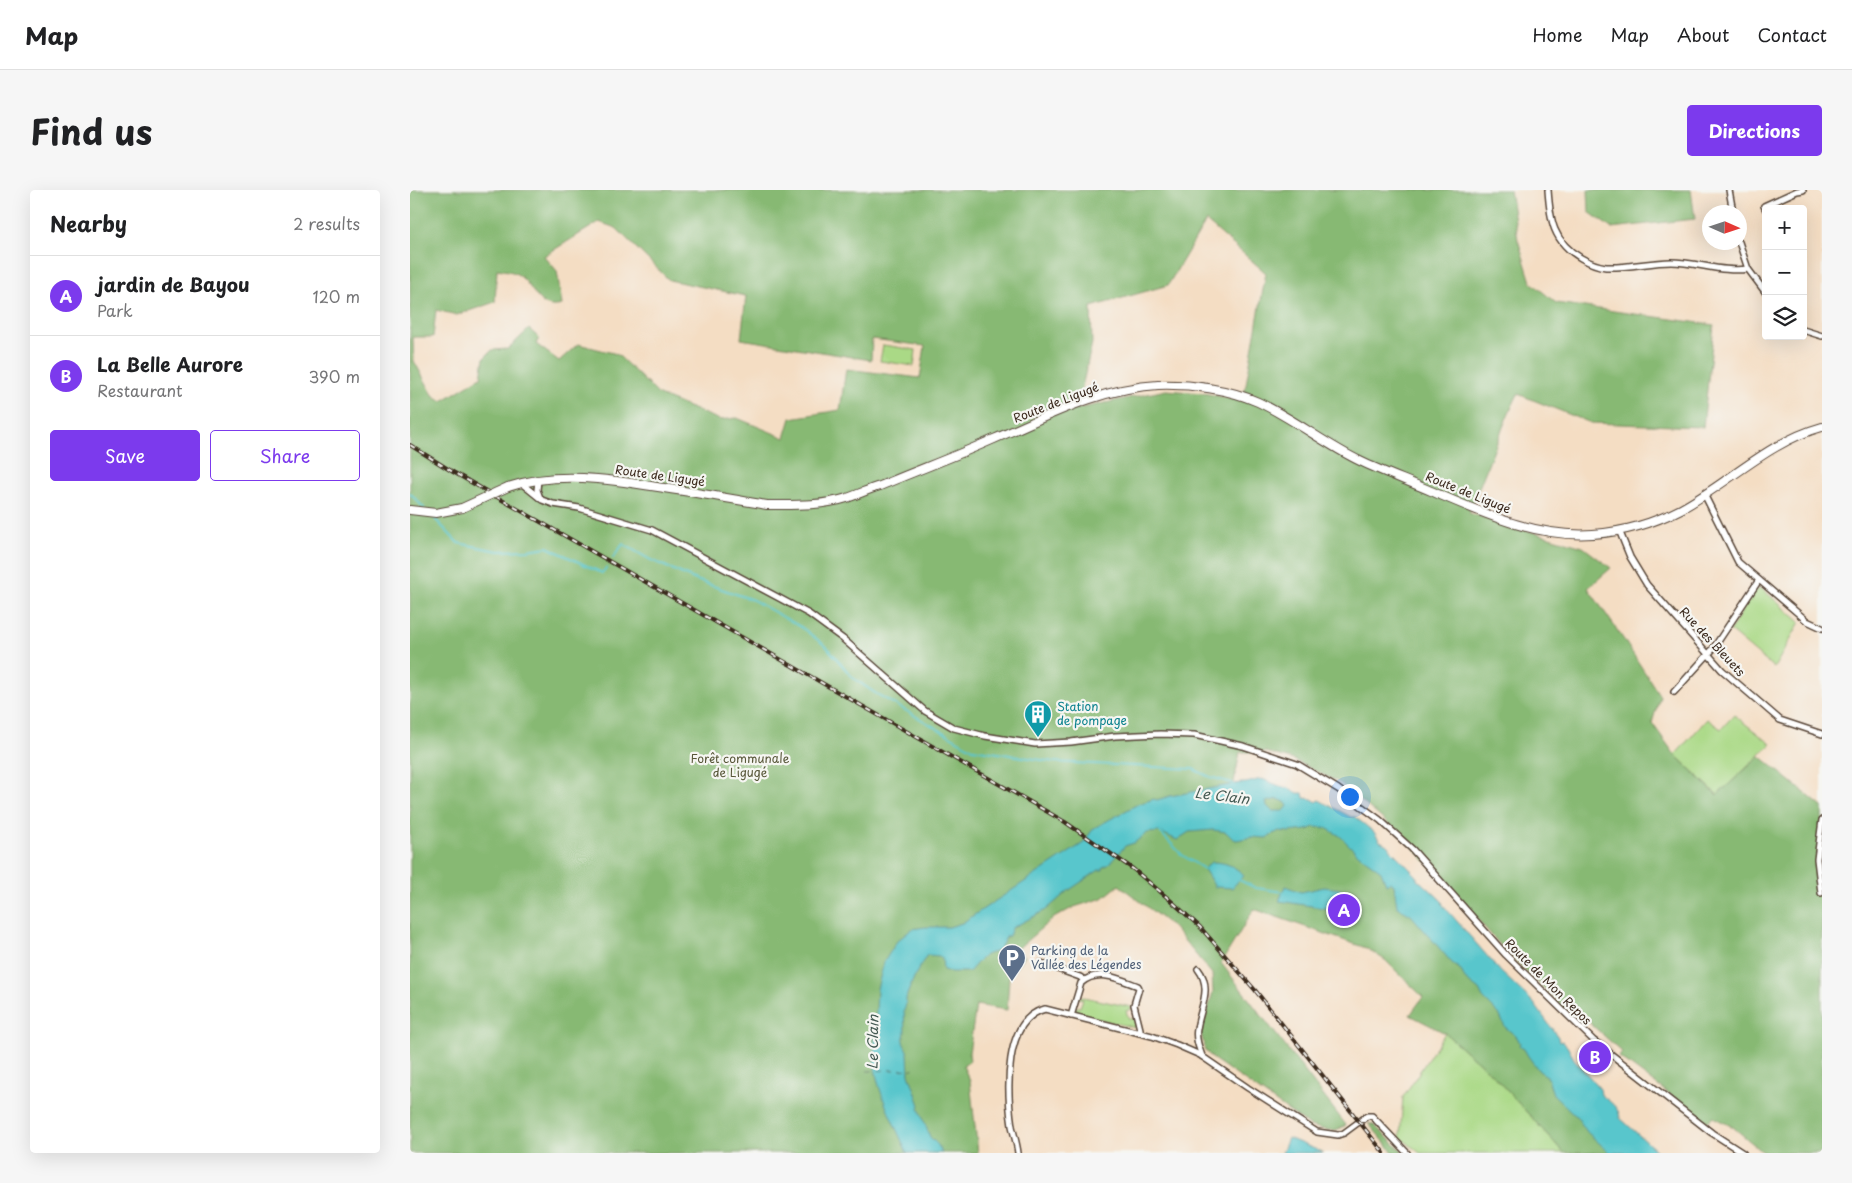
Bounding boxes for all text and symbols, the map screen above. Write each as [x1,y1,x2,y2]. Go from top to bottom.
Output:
text: Map [25,17,78,53]
text: Home [1532,21,1582,48]
text: Map [1610,21,1649,48]
text: About [1677,21,1729,48]
text: Contact [1757,21,1827,48]
text: Find us [30,104,152,157]
button: Directions [1687,105,1822,156]
north arrow [1702,205,1747,250]
map controls [1762,205,1807,340]
button: + [1762,205,1807,250]
text: Nearby [50,207,127,239]
text: 2 results [293,211,360,235]
button: − [1762,250,1807,295]
text: jardin de Bayou [97,270,250,298]
text: A [60,284,72,308]
text: 120 m [313,284,360,308]
button: layers [1762,295,1807,340]
text: Park [97,298,133,322]
text: La Belle Aurore [97,350,243,378]
text: B [61,364,71,388]
text: 390 m [309,364,360,388]
street label: Route de Ligugé [1010,377,1102,427]
text: Restaurant [97,378,183,402]
button: Save [50,430,200,481]
button: Share [210,430,360,481]
street label: Route de Ligugé [614,460,707,490]
street label: Route de Ligugé [1423,467,1514,518]
street label: Rue des Bleuets [1676,603,1750,680]
place label: Station de pompage [1057,697,1127,729]
building icon: Station de pompage [1023,699,1053,738]
park label: Forêt communale de Ligugé [691,749,790,781]
water label: Le Clain [1194,782,1251,809]
your location [1337,784,1363,810]
pin: A [1328,891,1360,929]
street label: Route de Mon Repos [1501,934,1596,1029]
place label: Parking de la Vallée des Légendes [1031,941,1142,973]
parking icon: Parking de la Vallée des Légendes [997,943,1027,982]
water label: Le Clain [862,1014,883,1069]
pin: B [1579,1038,1611,1076]

